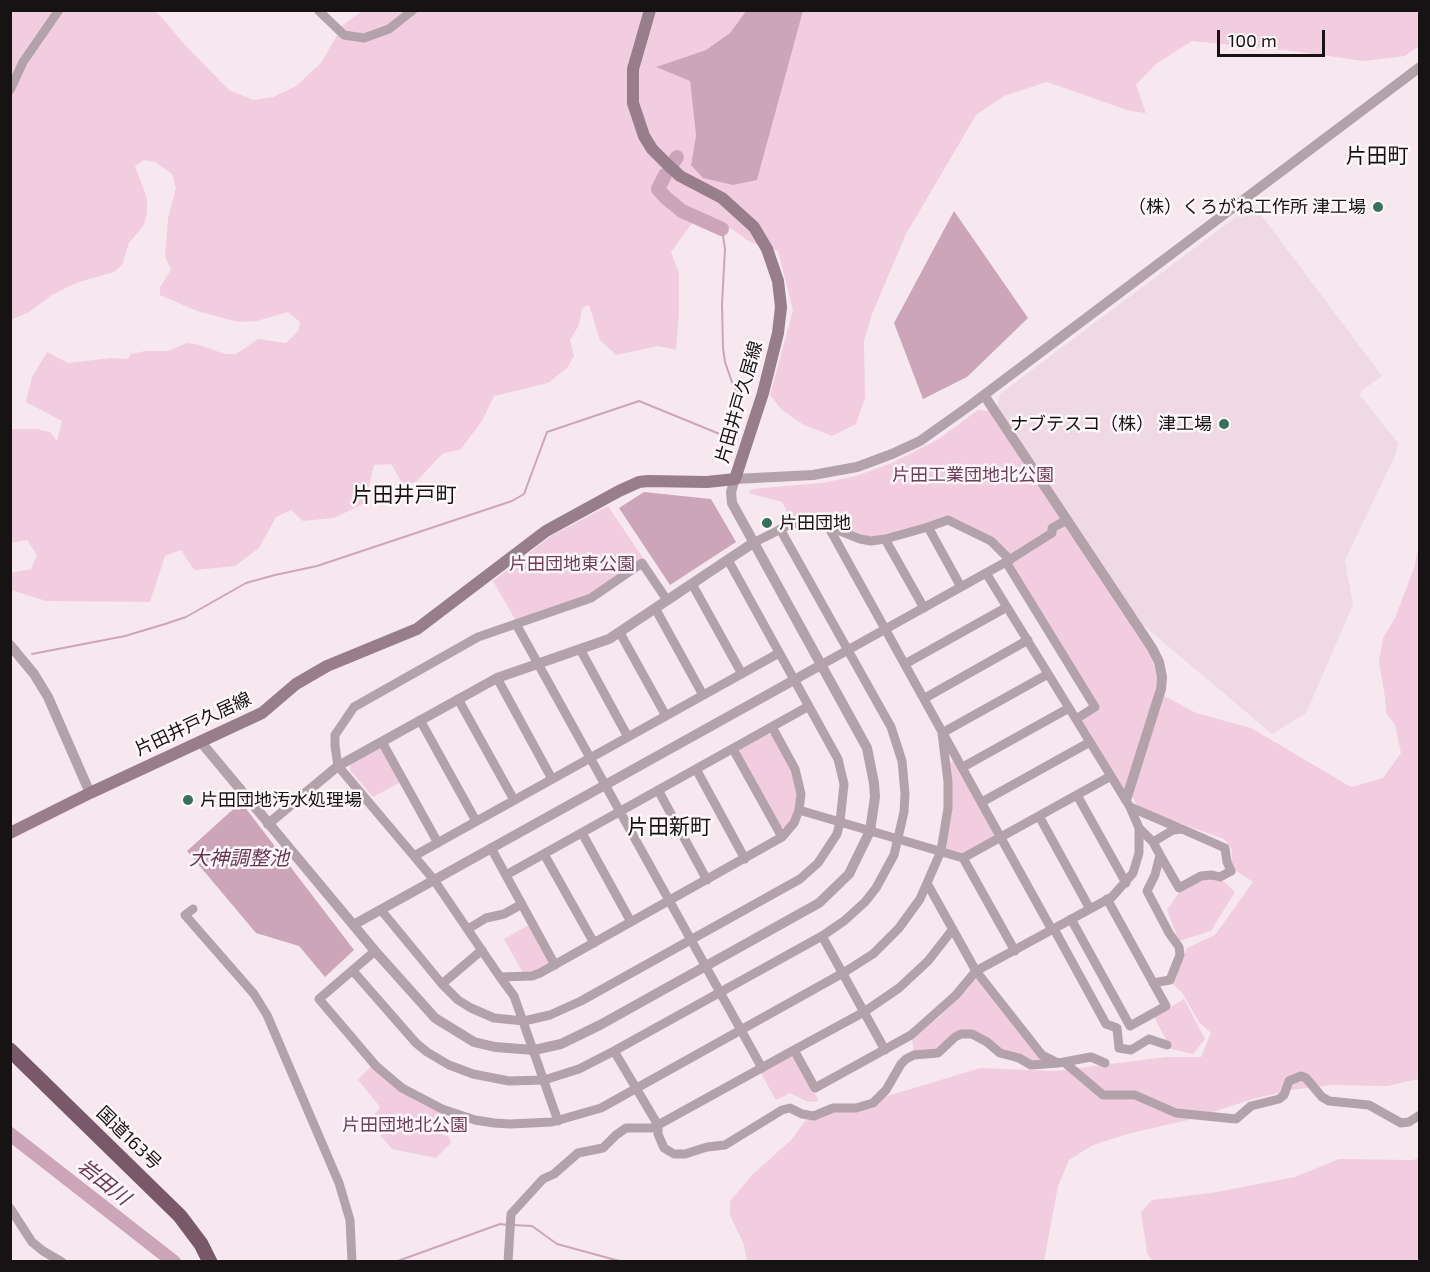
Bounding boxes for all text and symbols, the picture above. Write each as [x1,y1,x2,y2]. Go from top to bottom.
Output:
scale bar [1220,18,1328,56]
text: 100 m [1228,29,1277,51]
district label: 片田町 [1346,143,1408,169]
place label: （株）くろがね工作所 津工場 [1128,196,1366,218]
marker: （株）くろがね工作所 津工場 [1371,200,1385,214]
street label: 片田井戸久居線 [711,338,767,466]
place label: ナブテスコ（株） 津工場 [1010,413,1212,435]
marker: ナブテスコ（株） 津工場 [1217,417,1231,431]
park label: 片田工業団地北公園 [892,464,1054,486]
district label: 片田井戸町 [352,482,456,508]
place label: 片田団地 [779,512,851,534]
marker: 片田団地 [760,516,774,530]
park label: 片田団地東公園 [509,553,635,575]
street label: 片田井戸久居線 [131,688,255,760]
place label: 片田団地汚水処理場 [200,789,362,811]
marker: 片田団地汚水処理場 [181,793,195,807]
district label: 片田新町 [627,814,711,840]
water label: 大神調整池 [189,846,289,870]
street label: 国道163号 [92,1102,166,1174]
park label: 片田団地北公園 [342,1114,468,1136]
water label: 岩田川 [73,1154,135,1210]

